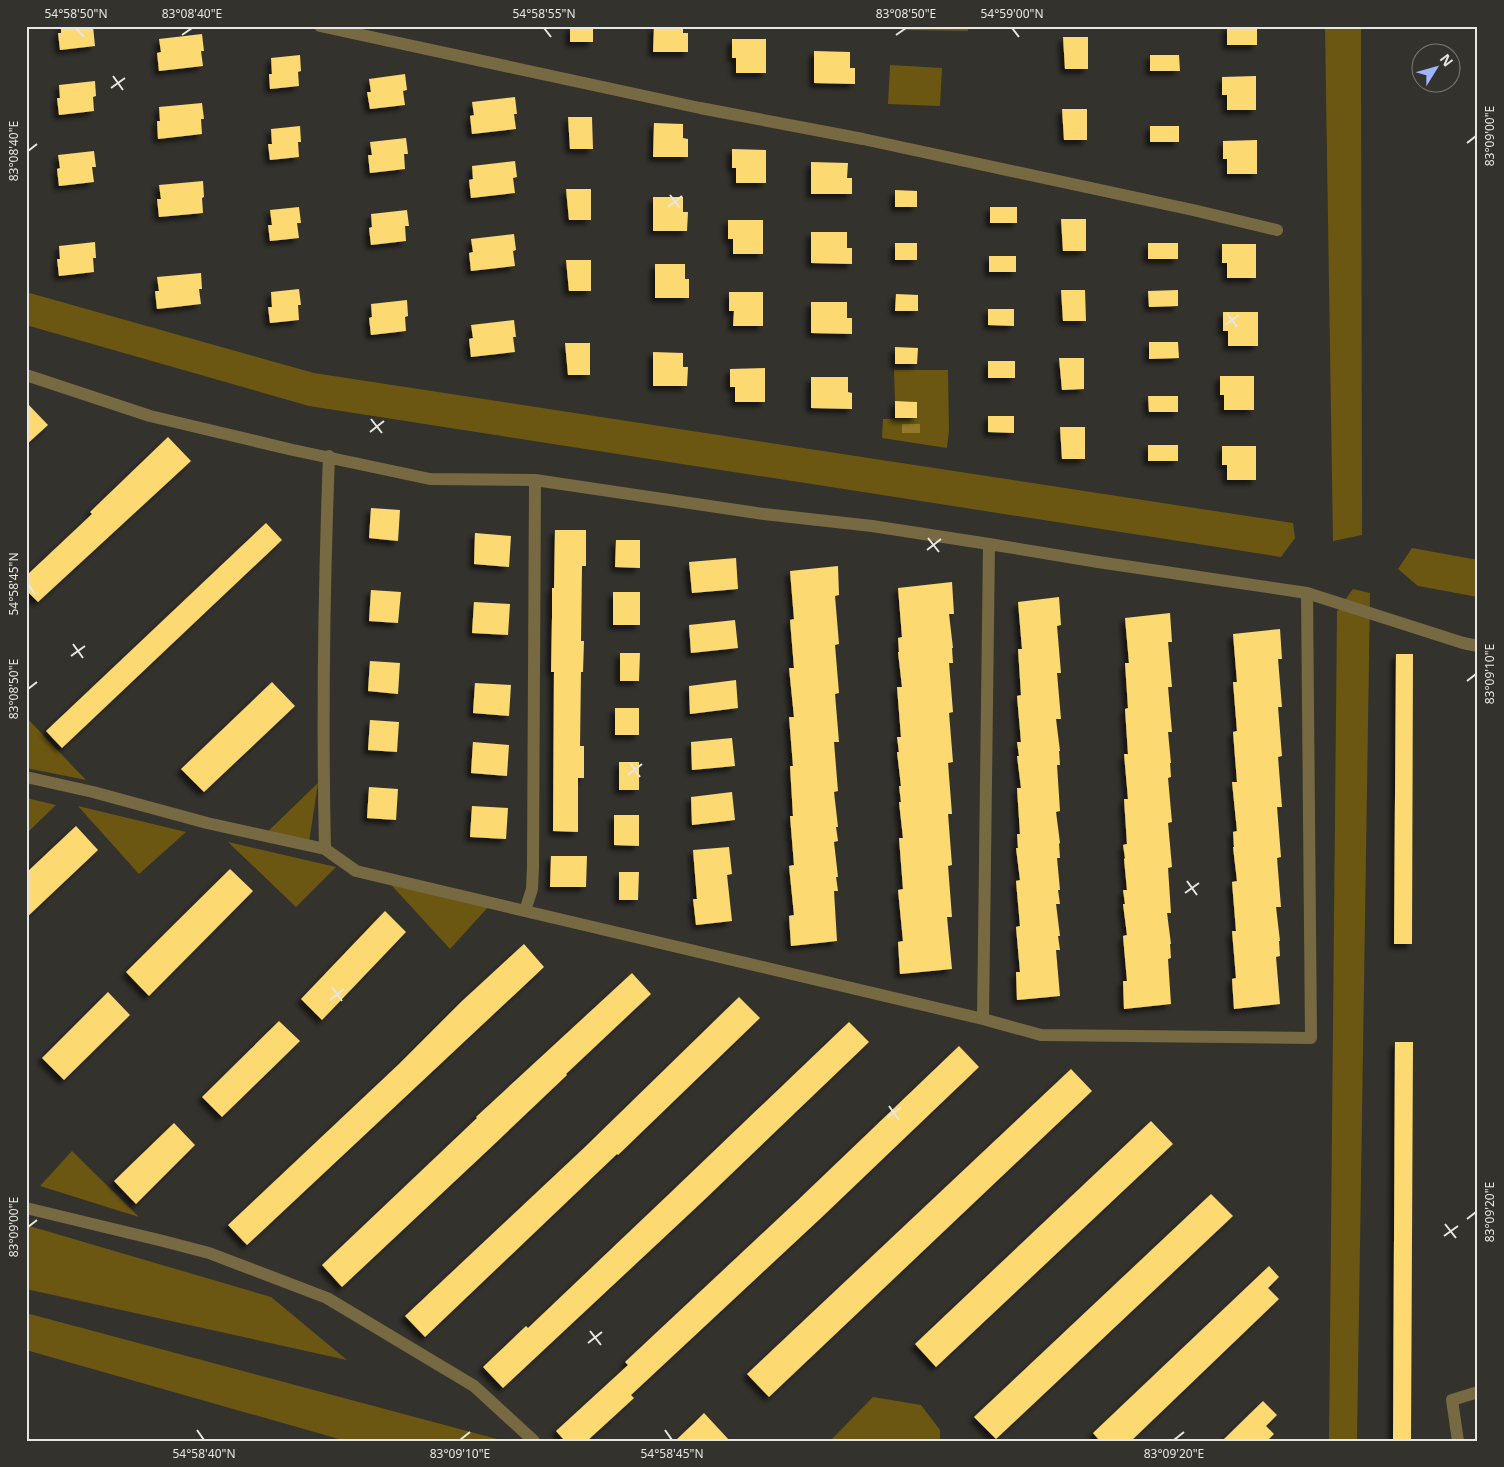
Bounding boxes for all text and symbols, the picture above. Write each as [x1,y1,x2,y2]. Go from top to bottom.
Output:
text: 54°58'50"N [44,5,108,22]
text: 83°08'40"E [162,5,222,22]
text: 54°58'55"N [512,5,576,22]
text: 83°08'50"E [876,5,936,22]
text: 54°59'00"N [980,5,1044,22]
north arrow [1412,42,1462,92]
text: N [1436,50,1458,70]
text: 83°09'00"E [1481,106,1498,166]
text: 83°08'40"E [5,121,22,181]
text: 54°58'45"N [5,552,22,616]
text: 83°09'10"E [1481,644,1498,704]
text: 83°08'50"E [5,659,22,719]
text: 83°09'20"E [1481,1182,1498,1242]
text: 83°09'00"E [5,1197,22,1257]
text: 54°58'40"N [172,1445,236,1462]
text: 83°09'10"E [430,1445,490,1462]
text: 54°58'45"N [640,1445,704,1462]
text: 83°09'20"E [1144,1445,1204,1462]

